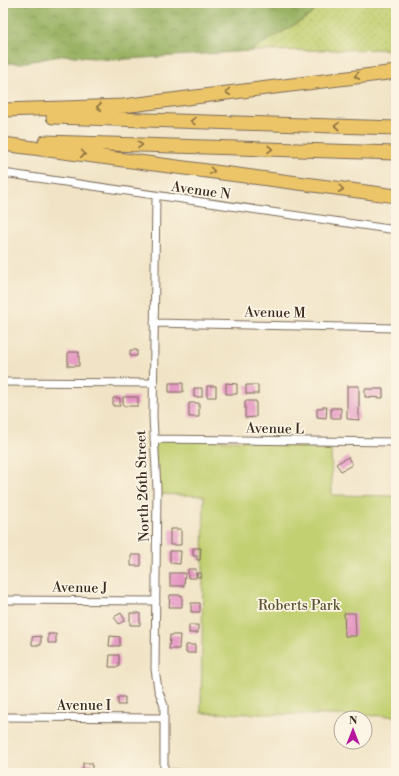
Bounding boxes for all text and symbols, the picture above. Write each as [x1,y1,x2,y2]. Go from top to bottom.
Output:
one-way arrow [354,71,360,80]
one-way arrow [225,87,231,96]
one-way arrow [96,103,102,111]
one-way arrow [190,117,196,126]
one-way arrow [334,122,340,130]
one-way arrow [137,140,143,149]
one-way arrow [267,145,273,153]
one-way arrow [80,149,86,158]
one-way arrow [209,166,215,175]
street label: Avenue N [169,178,232,204]
one-way arrow [338,184,344,193]
street label: Avenue M [243,303,306,323]
street label: Avenue L [245,419,304,439]
street label: North 26th Street [132,430,154,542]
street label: Avenue J [51,578,108,597]
park label: Roberts Park [258,597,341,615]
street label: Avenue I [56,697,112,715]
north arrow [333,710,373,750]
text: N [349,714,358,728]

